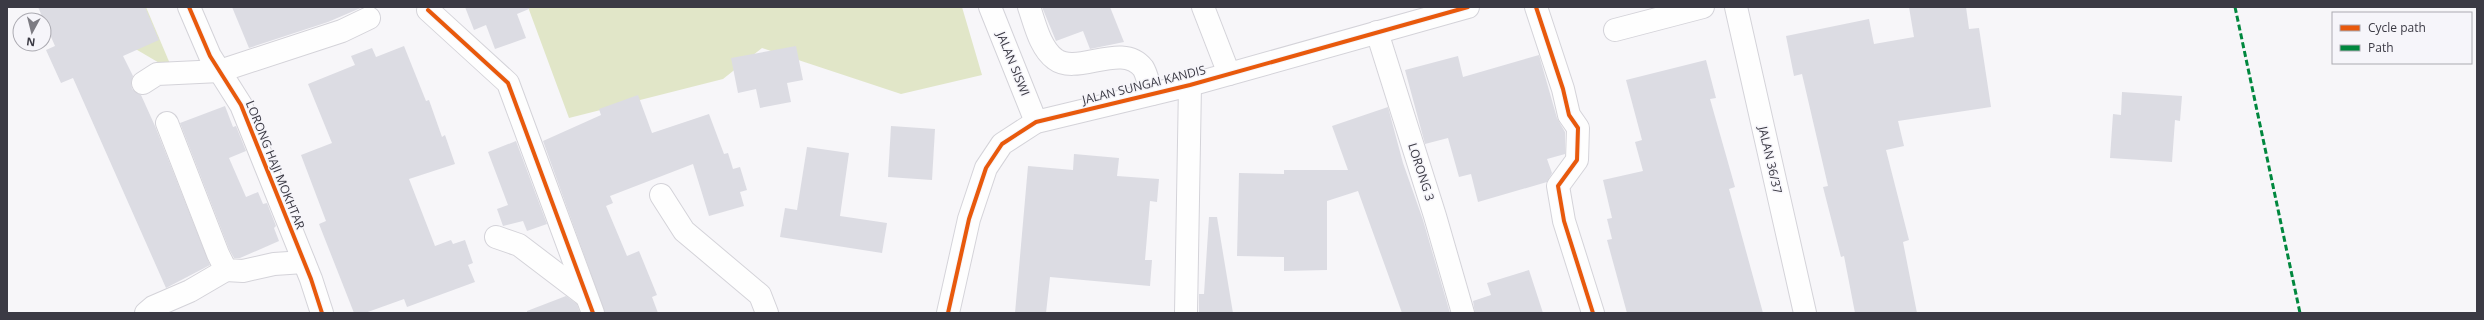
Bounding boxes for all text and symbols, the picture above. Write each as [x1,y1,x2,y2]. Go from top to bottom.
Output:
north arrow [12,12,52,52]
legend [2332,12,2472,64]
text: Cycle path [2368,19,2426,36]
street label: JALAN SISWI [993,28,1034,98]
text: N [25,34,36,50]
text: Path [2368,39,2394,56]
street label: JALAN SUNGAI KANDIS [1079,61,1207,108]
street label: LORONG HAJI MOKHTAR [242,98,309,232]
street label: JALAN 36/37 [1754,124,1787,195]
street label: LORONG 3 [1404,141,1439,203]

